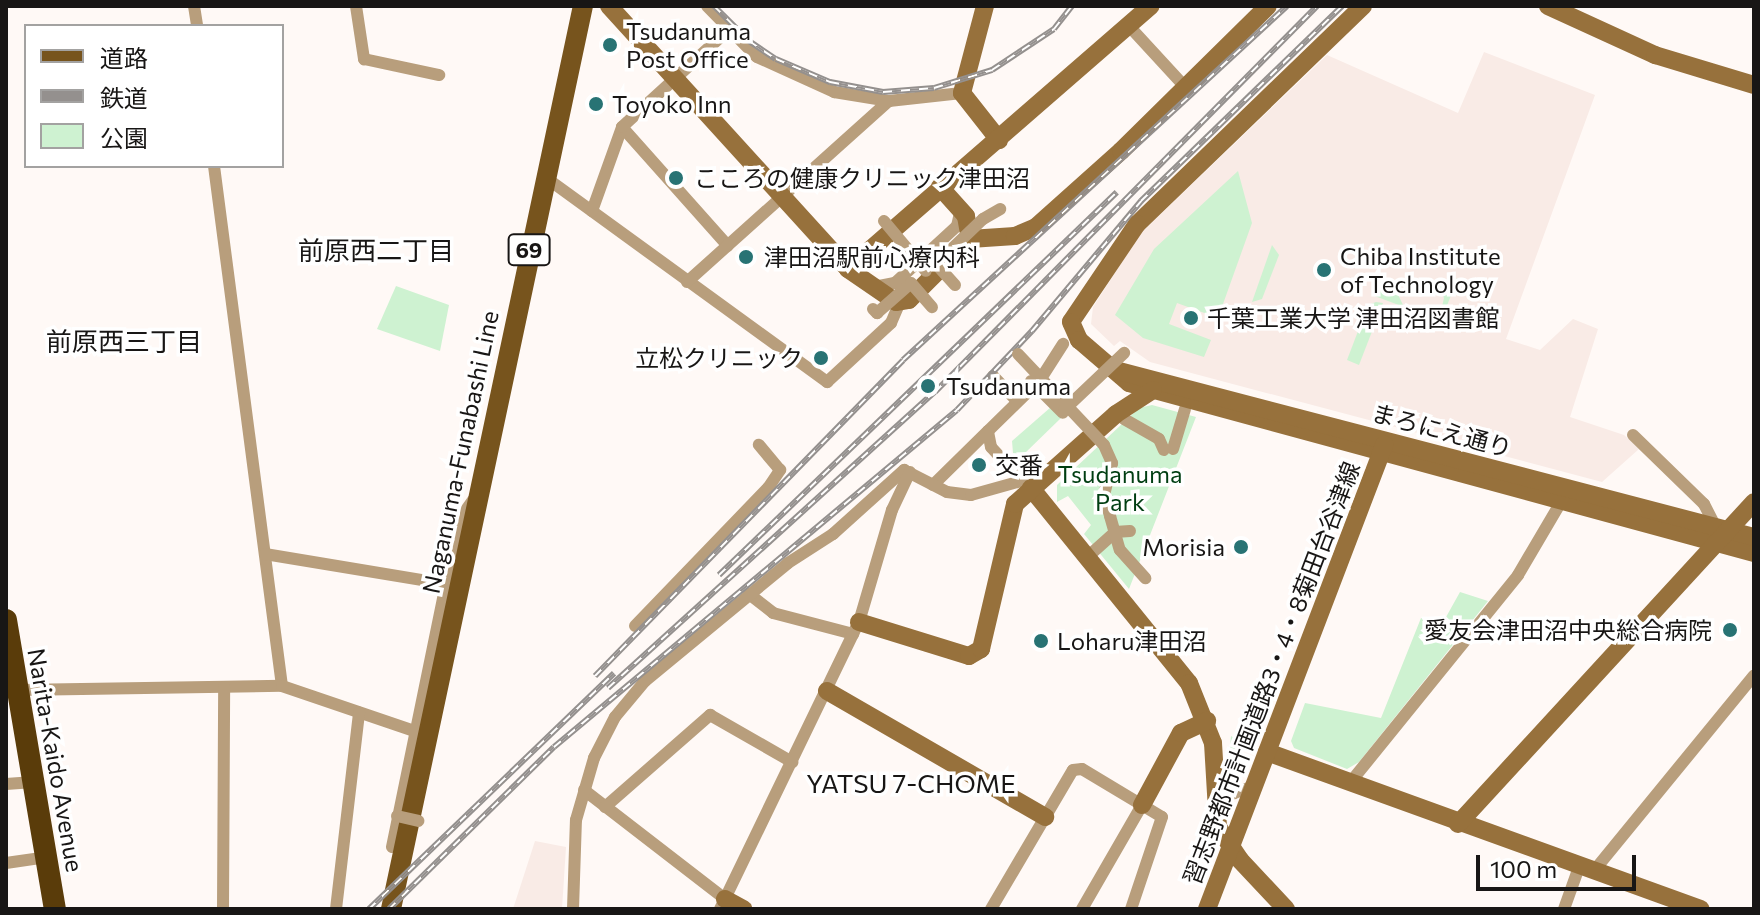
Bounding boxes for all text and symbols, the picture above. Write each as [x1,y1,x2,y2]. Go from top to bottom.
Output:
place label: Tsudanuma Post Office [626,17,751,73]
legend [24,24,284,168]
marker: Tsudanuma Post Office [601,36,619,54]
text: 道路 [100,43,148,72]
text: 鉄道 [100,83,148,112]
place label: Toyoko Inn [612,90,731,118]
marker: Toyoko Inn [587,95,605,113]
text: 公園 [100,123,148,152]
place label: こころの健康クリニック津田沼 [694,164,1030,192]
marker: こころの健康クリニック津田沼 [665,167,687,189]
road number: 69 [507,232,551,268]
district label: 前原西二丁目 [298,234,454,266]
place label: Chiba Institute of Technology [1340,242,1501,298]
place label: 津田沼駅前心療内科 [764,243,980,271]
marker: 津田沼駅前心療内科 [735,246,757,268]
marker: Chiba Institute of Technology [1315,261,1333,279]
place label: 千葉工業大学 津田沼図書館 [1207,304,1500,332]
street label: Naganuma-Funabashi Line [416,308,504,596]
marker: 千葉工業大学 津田沼図書館 [1182,309,1200,327]
district label: 前原西三丁目 [46,325,202,357]
place label: 立松クリニック [635,344,803,372]
marker: 立松クリニック [810,347,832,369]
place label: Tsudanuma [946,372,1071,400]
marker: Tsudanuma [917,375,939,397]
street label: まろにえ通り [1369,397,1515,463]
place label: 交番 [995,451,1043,479]
marker: 交番 [970,456,988,474]
street label: 習志野都市計画道路3・4・8菊田台谷津線 [1177,457,1365,889]
park label: Tsudanuma Park [1058,460,1182,516]
place label: Morisia [1142,533,1225,561]
marker: Morisia [1232,538,1250,556]
place label: 愛友会津田沼中央総合病院 [1424,616,1712,644]
marker: 愛友会津田沼中央総合病院 [1719,619,1741,641]
place label: Loharu津田沼 [1057,627,1206,655]
marker: Loharu津田沼 [1032,632,1050,650]
street label: Narita-Kaido Avenue [22,646,90,874]
district label: YATSU 7-CHOME [793,767,1029,799]
scale bar [1480,839,1640,889]
text: 100 m [1490,854,1557,883]

